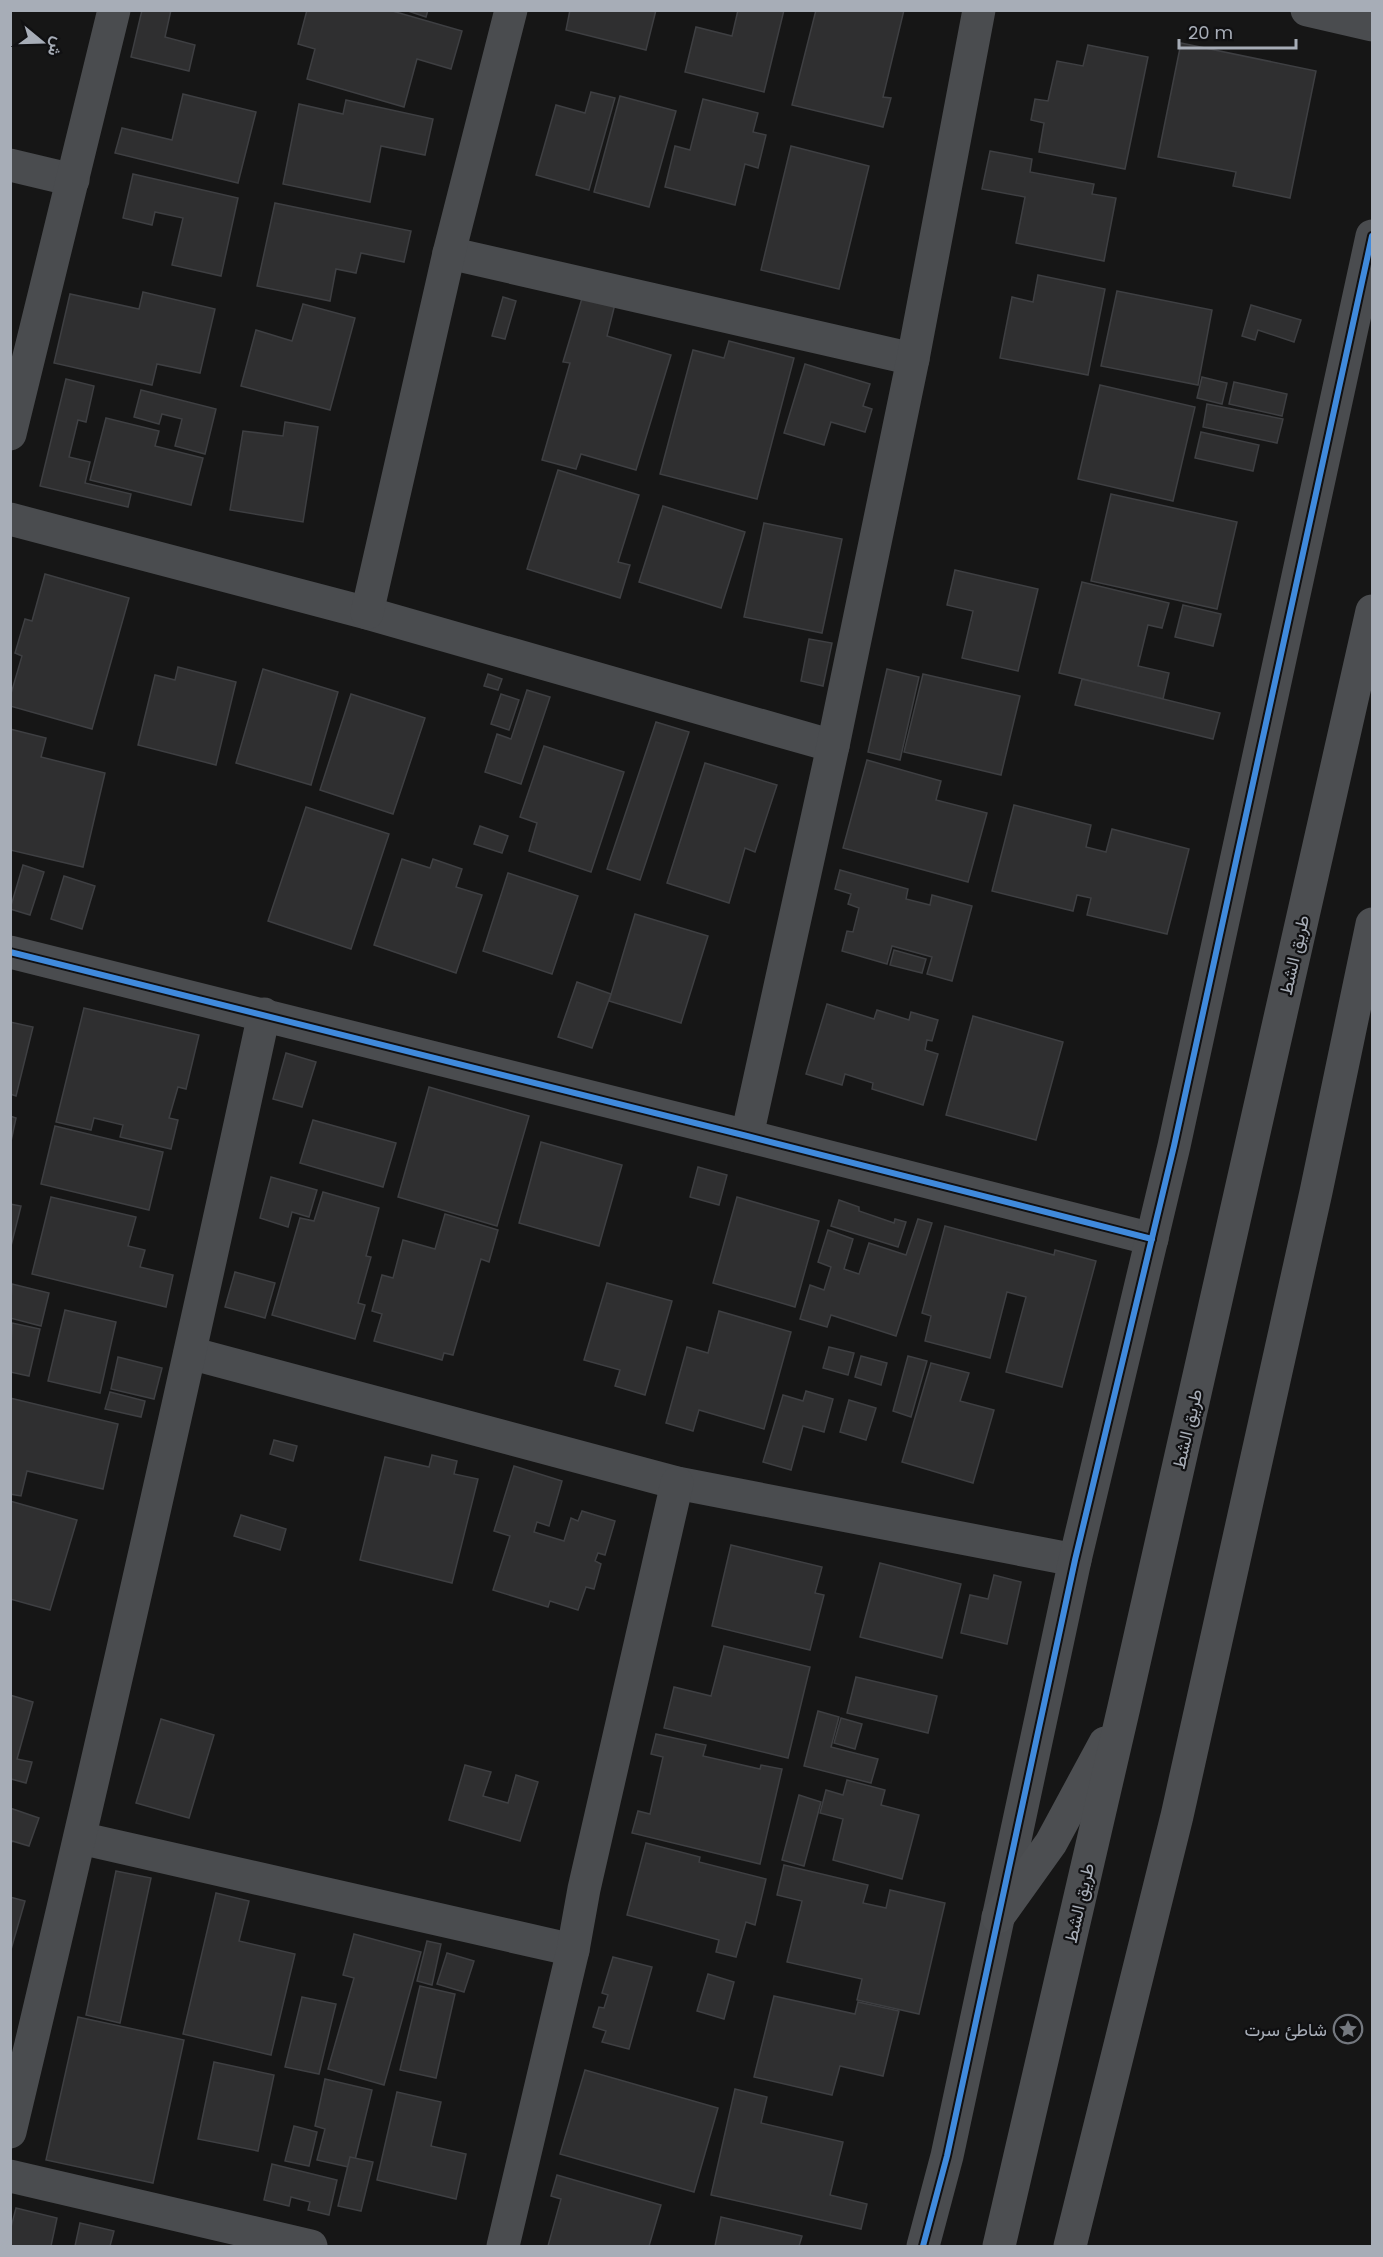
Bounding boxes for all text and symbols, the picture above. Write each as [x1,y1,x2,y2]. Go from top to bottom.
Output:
north arrow [12,12,72,72]
scale bar [1179,12,1296,50]
text: 20 m [1188,20,1233,45]
text: ش [42,34,70,60]
street label: طريق الشط [1273,913,1315,997]
street label: طريق الشط [1166,1387,1208,1471]
street label: طريق الشط [1058,1861,1100,1945]
place icon: شاطئ سرت [1332,2013,1364,2045]
place label: شاطئ سرت [1244,2017,1327,2042]

